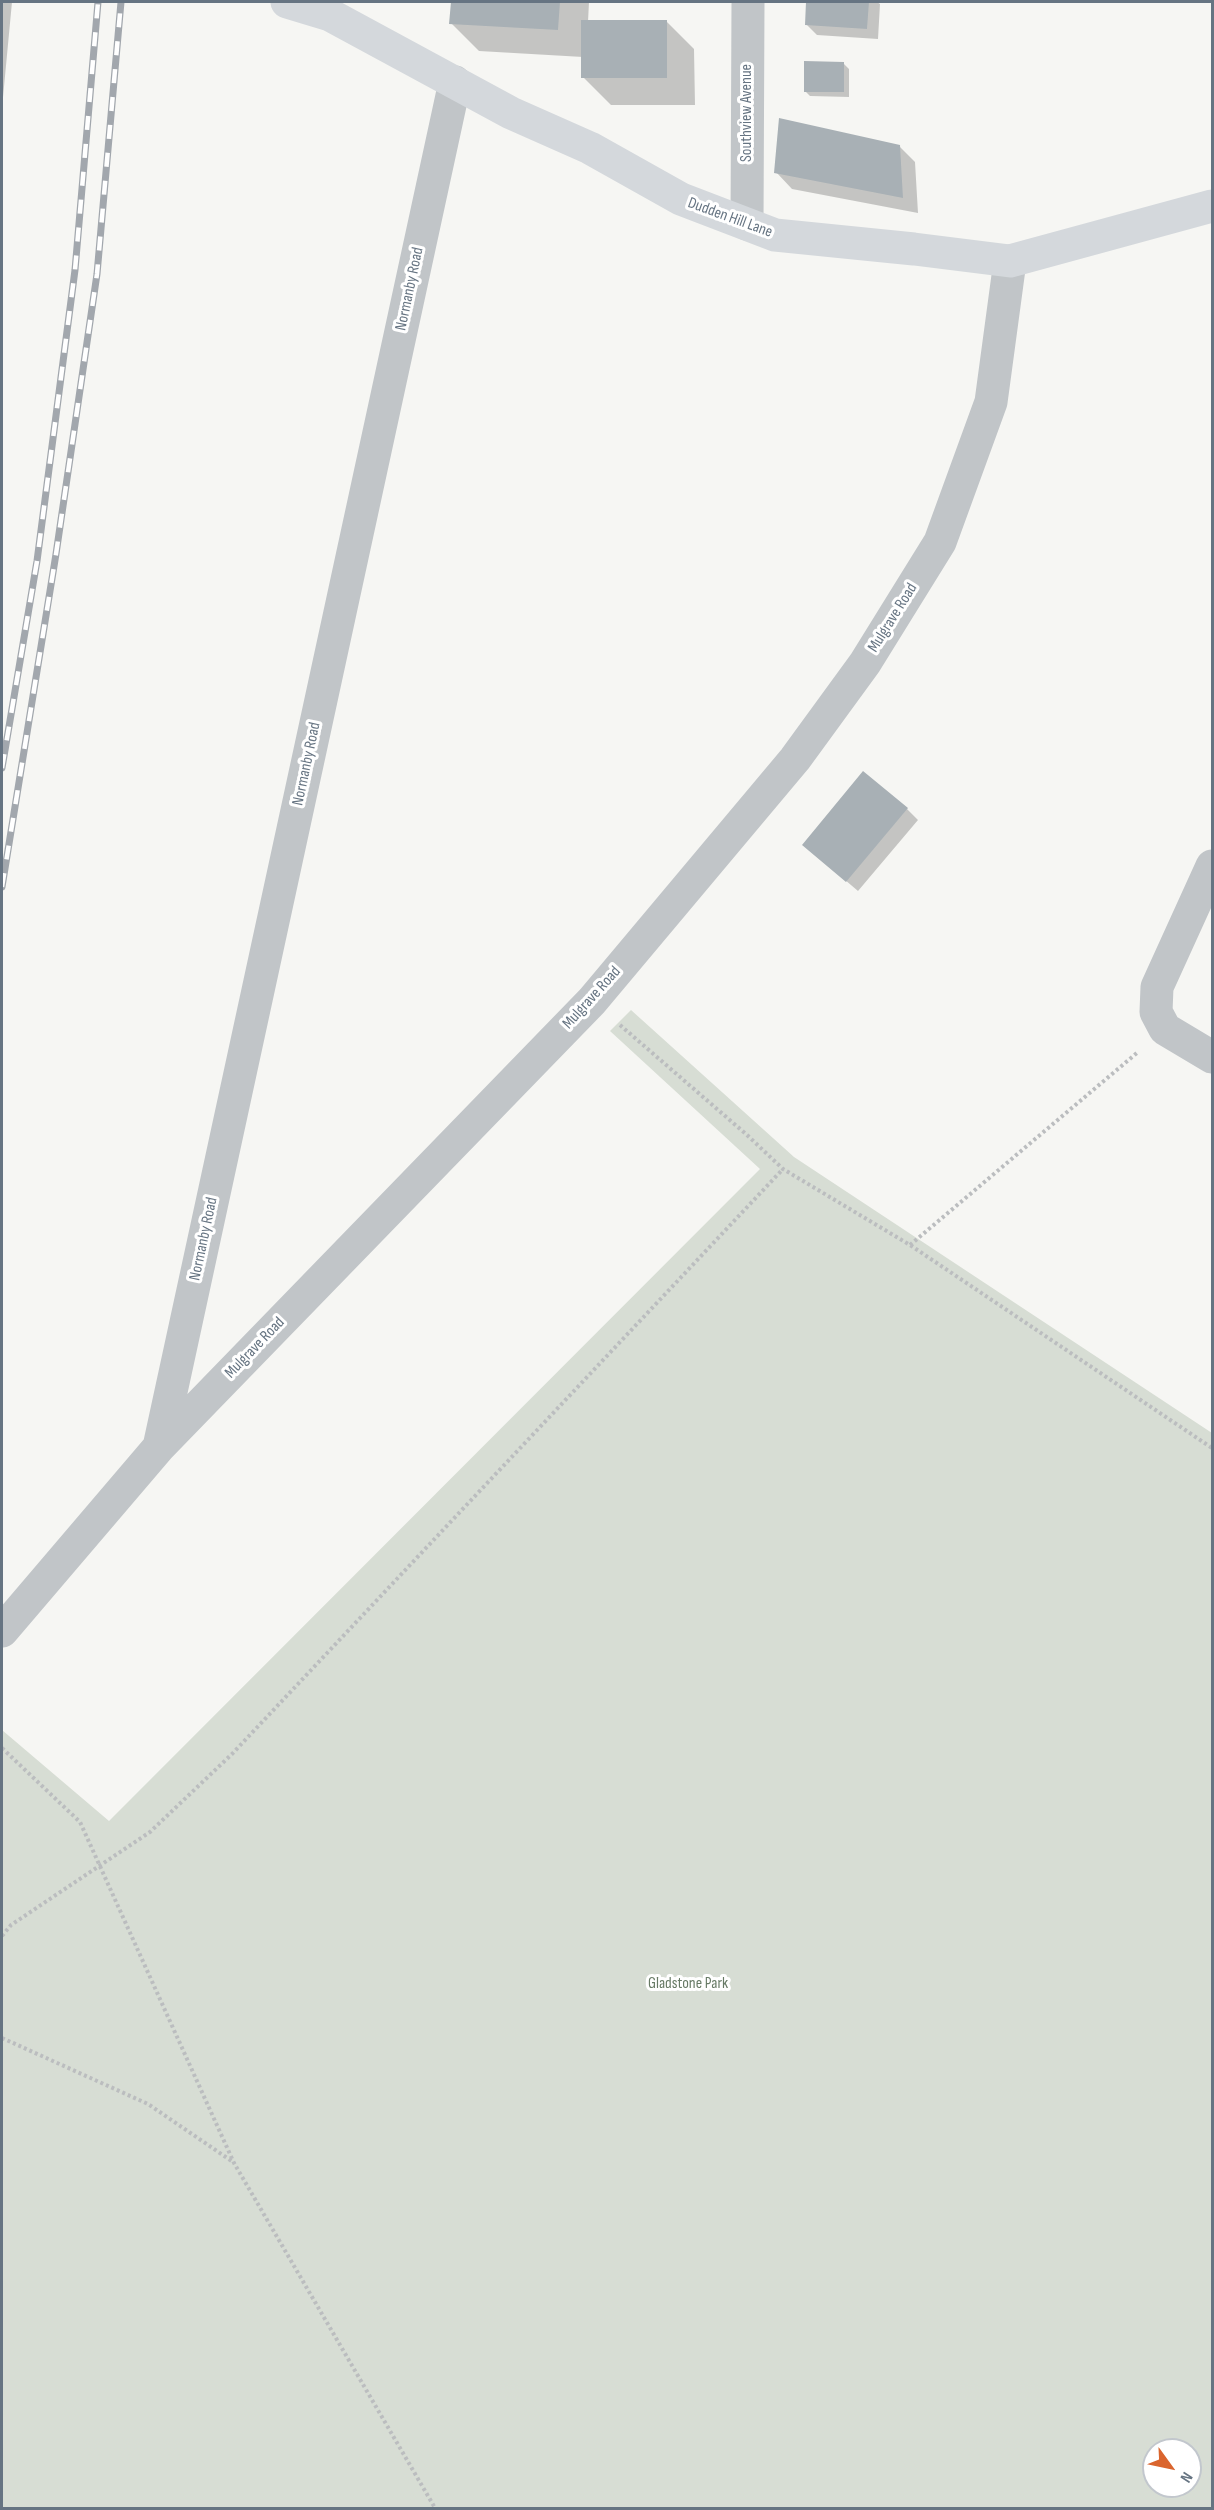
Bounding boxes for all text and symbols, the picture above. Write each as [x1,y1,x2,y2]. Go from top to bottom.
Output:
street label: Southview Avenue [737,64,757,162]
street label: Dudden Hill Lane [685,194,775,242]
street label: Normanby Road [392,246,428,332]
street label: Mulgrave Road [864,580,922,656]
street label: Normanby Road [289,721,325,807]
street label: Mulgrave Road [559,963,625,1033]
street label: Normanby Road [186,1196,222,1282]
street label: Mulgrave Road [221,1313,289,1383]
park label: Gladstone Park [648,1974,728,1994]
north arrow [1142,2438,1202,2498]
text: N [1176,2468,1196,2486]

